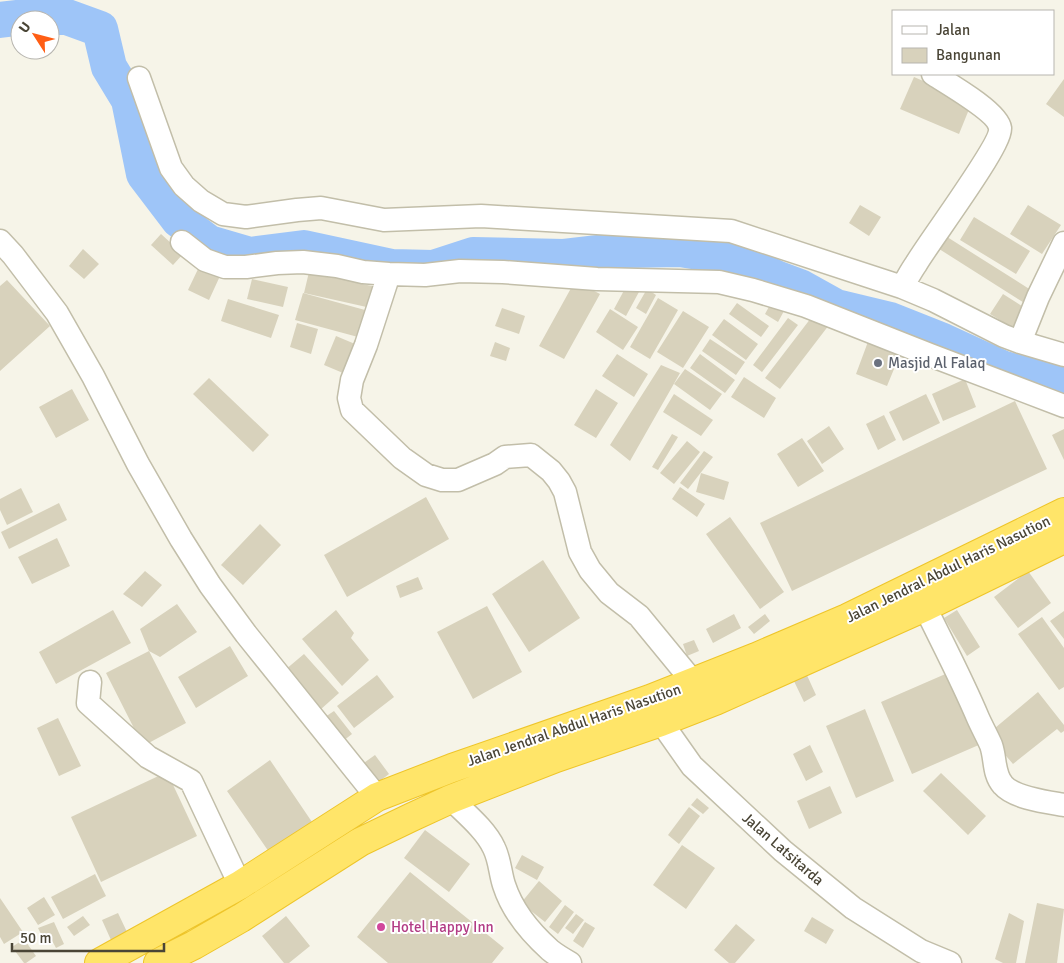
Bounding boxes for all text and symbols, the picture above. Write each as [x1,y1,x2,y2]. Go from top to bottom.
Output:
north arrow [10,10,60,60]
legend [892,10,1054,75]
text: U [15,19,35,36]
text: Jalan [936,21,970,39]
text: Bangunan [936,46,1001,64]
place label: Masjid Al Falaq [888,354,985,372]
marker: Masjid Al Falaq [872,357,884,369]
street label: Jalan Jendral Abdul Haris Nasution [843,512,1053,626]
street label: Jalan Jendral Abdul Haris Nasution [465,680,683,770]
street label: Jalan Latsitarda [739,809,827,889]
place label: Hotel Happy Inn [391,918,494,936]
scale bar [12,920,165,952]
marker: Hotel Happy Inn [375,921,387,933]
text: 50 m [20,929,51,947]

